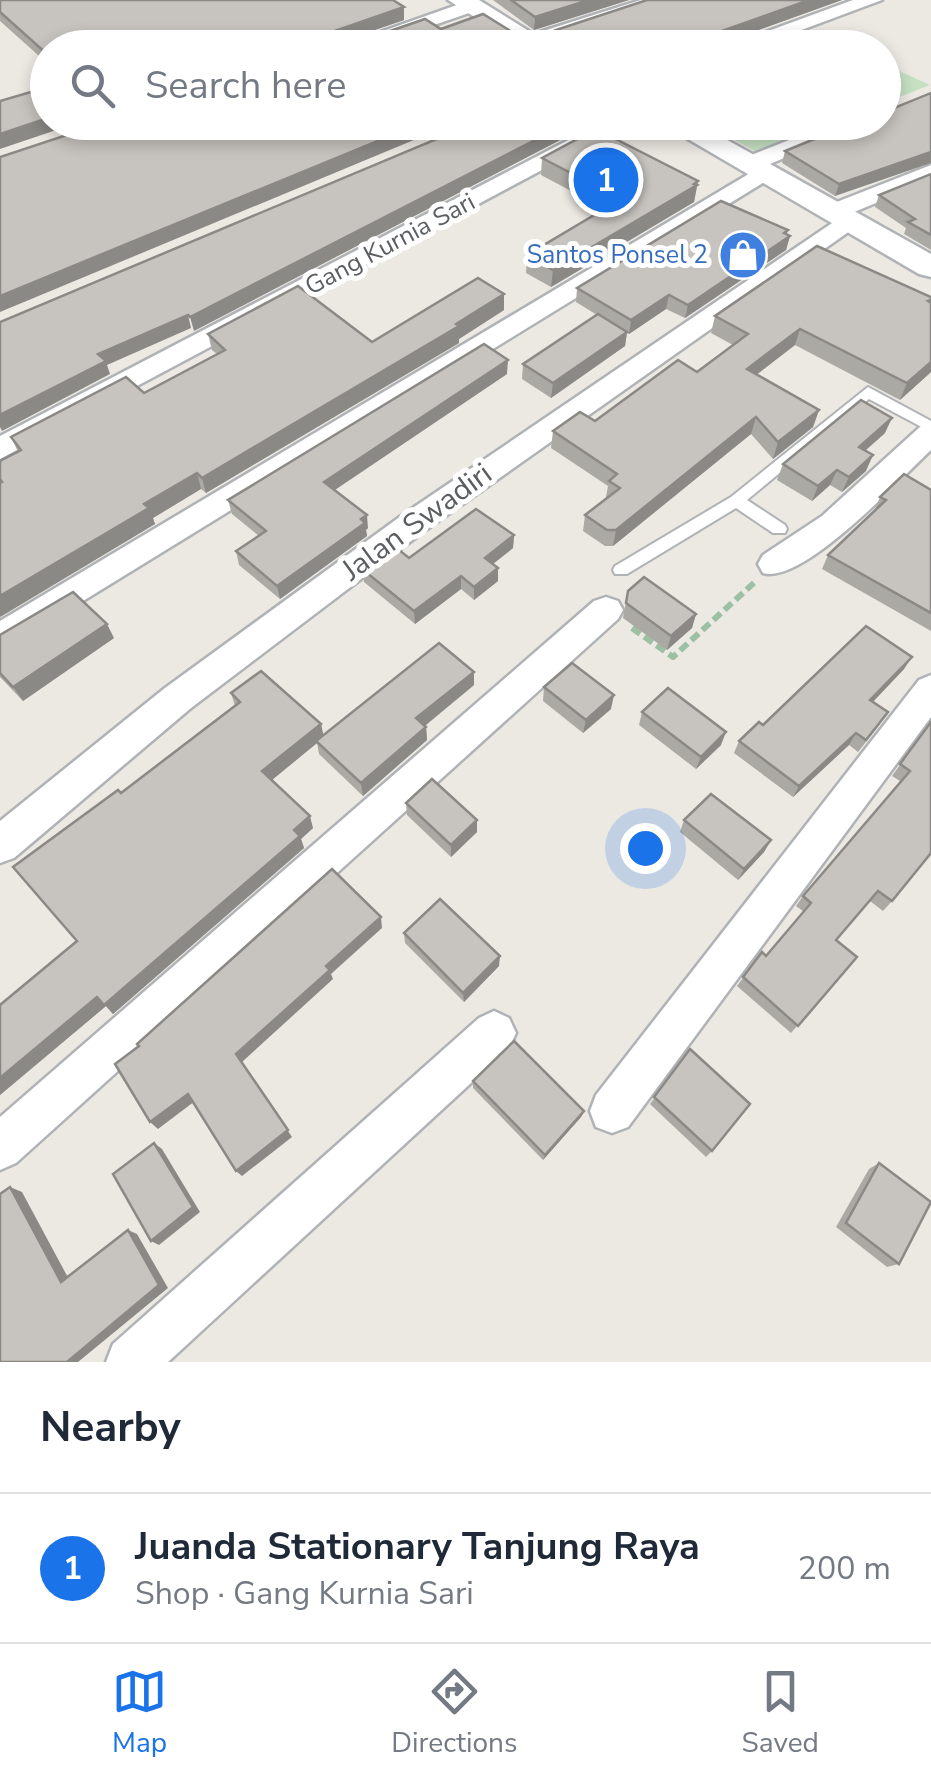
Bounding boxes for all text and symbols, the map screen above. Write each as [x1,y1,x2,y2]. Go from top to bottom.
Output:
search box [30,30,901,140]
icon: search [65,58,120,113]
text: Search here [145,60,346,111]
pin: 1 [574,142,638,218]
street label: Gang Kurnia Sari [299,185,481,303]
shop icon: Santos Ponsel 2 [717,229,769,281]
place label: Santos Ponsel 2 [527,238,708,272]
street label: Jalan Swadiri [333,454,500,591]
your location [620,823,671,874]
text: Nearby [40,1399,181,1456]
text: Juanda Stationary Tanjung Raya [135,1521,700,1572]
text: 1 [63,1547,82,1590]
text: 200 m [798,1547,891,1590]
text: Shop · Gang Kurnia Sari [135,1572,474,1615]
tab: Map [112,1664,167,1762]
tab: Directions [391,1664,517,1762]
tab: Saved [742,1664,819,1762]

